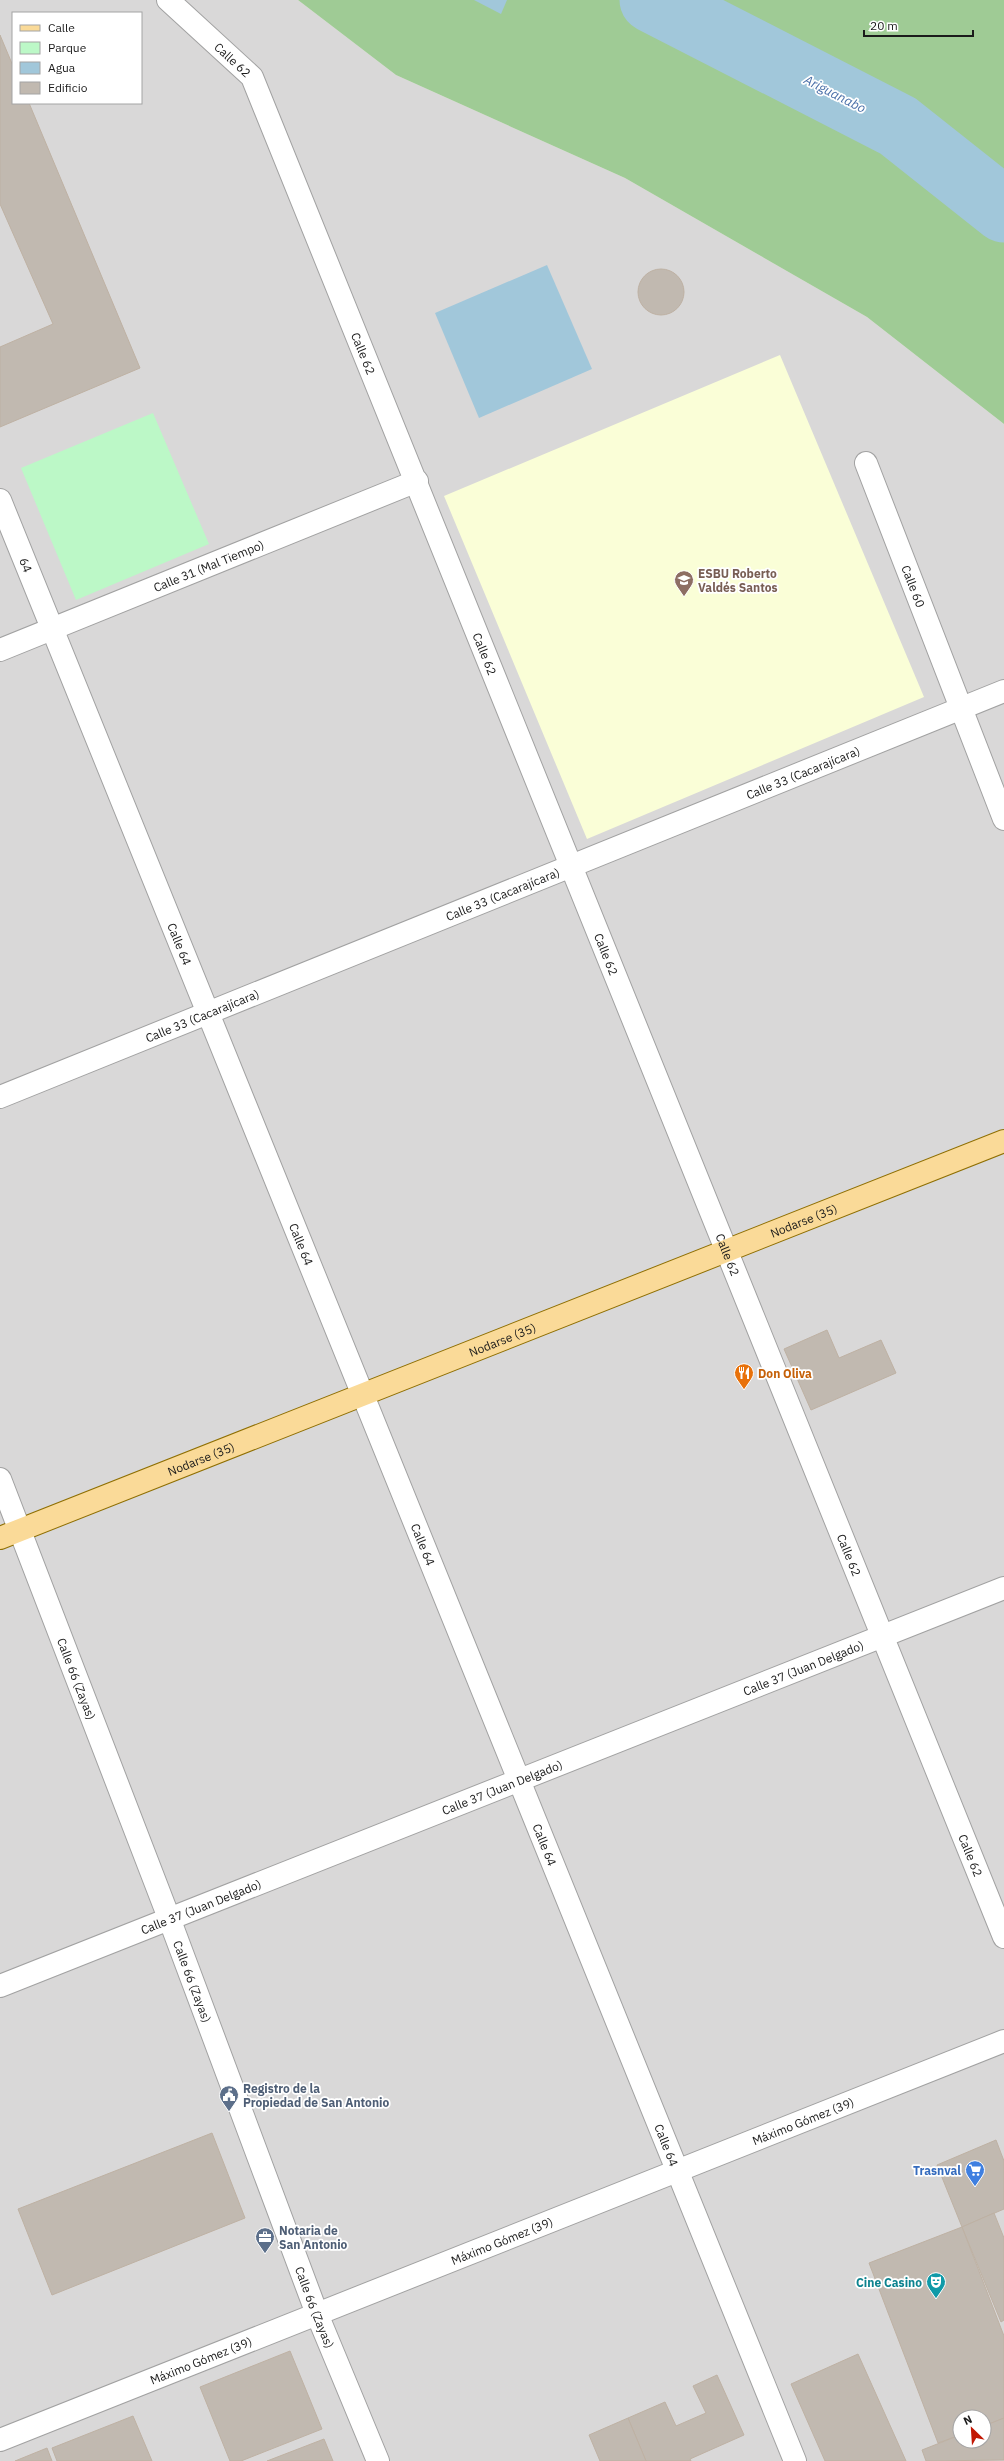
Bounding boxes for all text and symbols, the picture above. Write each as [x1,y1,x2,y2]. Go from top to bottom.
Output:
legend [12,12,142,104]
scale bar [864,12,973,38]
text: 20 m [870,18,898,33]
text: Calle [48,20,75,35]
street label: Calle 62 [212,39,254,80]
text: Parque [48,40,87,55]
text: Agua [48,60,76,75]
water label: Ariguanabo [800,71,869,117]
text: Edificio [48,80,88,95]
street label: Calle 62 [348,330,379,377]
street label: Calle 31 (Mal Tiempo) [151,536,266,595]
street label: 64 [17,555,36,574]
street label: Calle 60 [899,563,929,609]
place label: ESBU Roberto Valdés Santos [698,566,778,595]
school or university icon: ESBU Roberto Valdés Santos [673,569,695,597]
street label: Calle 62 [470,630,500,677]
street label: Calle 33 (Cacarajícara) [744,743,862,802]
street label: Calle 33 (Cacarajícara) [443,864,562,924]
street label: Calle 64 [165,921,195,967]
street label: Calle 62 [591,931,622,977]
street label: Calle 33 (Cacarajícara) [143,986,261,1045]
street label: Nodarse (35) [768,1200,839,1240]
street label: Calle 64 [286,1221,317,1267]
street label: Calle 62 [713,1231,743,1278]
street label: Nodarse (35) [466,1319,538,1359]
restaurant icon: Don Oliva [733,1362,755,1390]
place label: Don Oliva [758,1366,812,1381]
street label: Nodarse (35) [165,1439,237,1479]
street label: Calle 64 [408,1521,439,1568]
street label: Calle 62 [834,1532,865,1578]
street label: Calle 66 (Zayas) [54,1636,99,1722]
street label: Calle 37 (Juan Delgado) [741,1637,866,1698]
street label: Calle 37 (Juan Delgado) [439,1756,564,1818]
street label: Calle 64 [530,1821,560,1868]
street label: Calle 62 [956,1832,986,1879]
street label: Calle 37 (Juan Delgado) [138,1876,263,1937]
street label: Calle 66 (Zayas) [170,1938,215,2024]
place label: Registro de la Propiedad de San Antonio [243,2081,389,2110]
public building icon: Registro de la Propiedad de San Antonio [218,2084,240,2112]
street label: Máximo Gómez (39) [750,2094,856,2148]
street label: Calle 64 [652,2122,682,2168]
supermarket icon: Trasnval [964,2159,986,2187]
place label: Trasnval [913,2163,961,2178]
street label: Máximo Gómez (39) [449,2214,555,2268]
place label: Notaria de San Antonio [279,2223,348,2252]
office icon: Notaria de San Antonio [254,2226,276,2254]
street label: Calle 66 (Zayas) [292,2264,338,2350]
theatre icon: Cine Casino [925,2271,947,2299]
place label: Cine Casino [856,2275,922,2290]
street label: Máximo Gómez (39) [148,2333,254,2387]
north arrow [952,2409,992,2449]
text: N [961,2412,974,2428]

